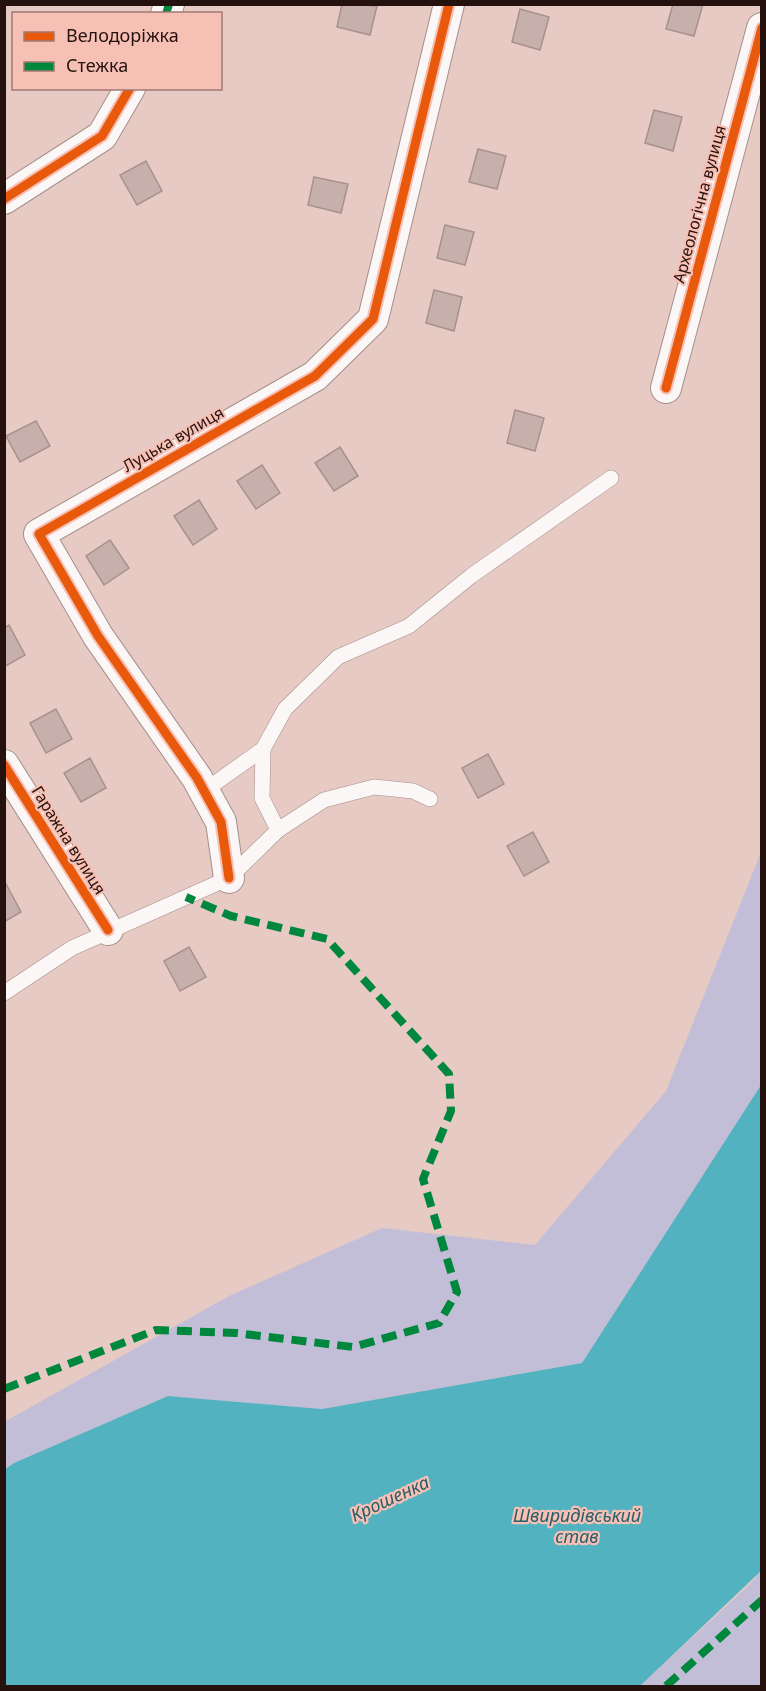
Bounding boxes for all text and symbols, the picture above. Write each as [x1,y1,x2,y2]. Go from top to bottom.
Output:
legend [12,12,222,90]
text: Велодоріжка [66,23,179,47]
text: Стежка [66,53,128,77]
street label: Археологічна вулиця [667,123,731,285]
street label: Луцька вулиця [118,401,228,477]
street label: Гаражна вулиця [27,781,111,899]
water label: Крошенка [346,1469,433,1527]
water label: Швиридівський став [513,1503,641,1548]

